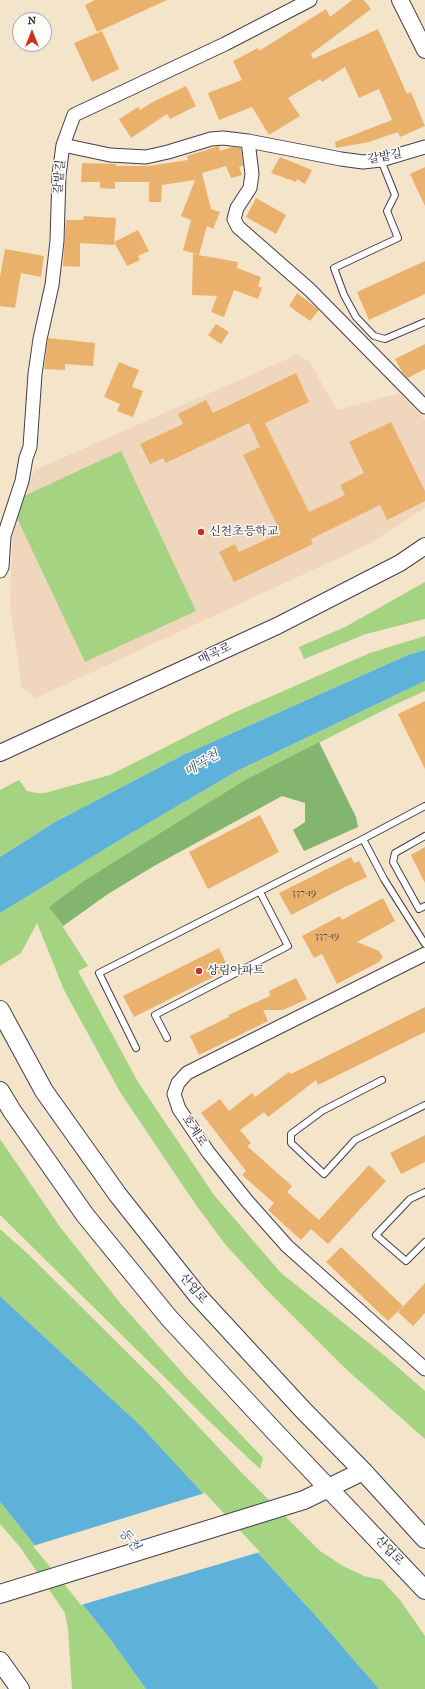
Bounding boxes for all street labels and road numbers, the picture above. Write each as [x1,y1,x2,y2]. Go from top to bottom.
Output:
street label: 갈밭길 [367,147,403,167]
street label: 갈밭길 [51,159,69,195]
street label: 매곡로 [196,640,234,668]
street label: 호계로 [178,1113,210,1149]
street label: 산업로 [176,1271,210,1307]
street label: 산업로 [372,1533,406,1569]

